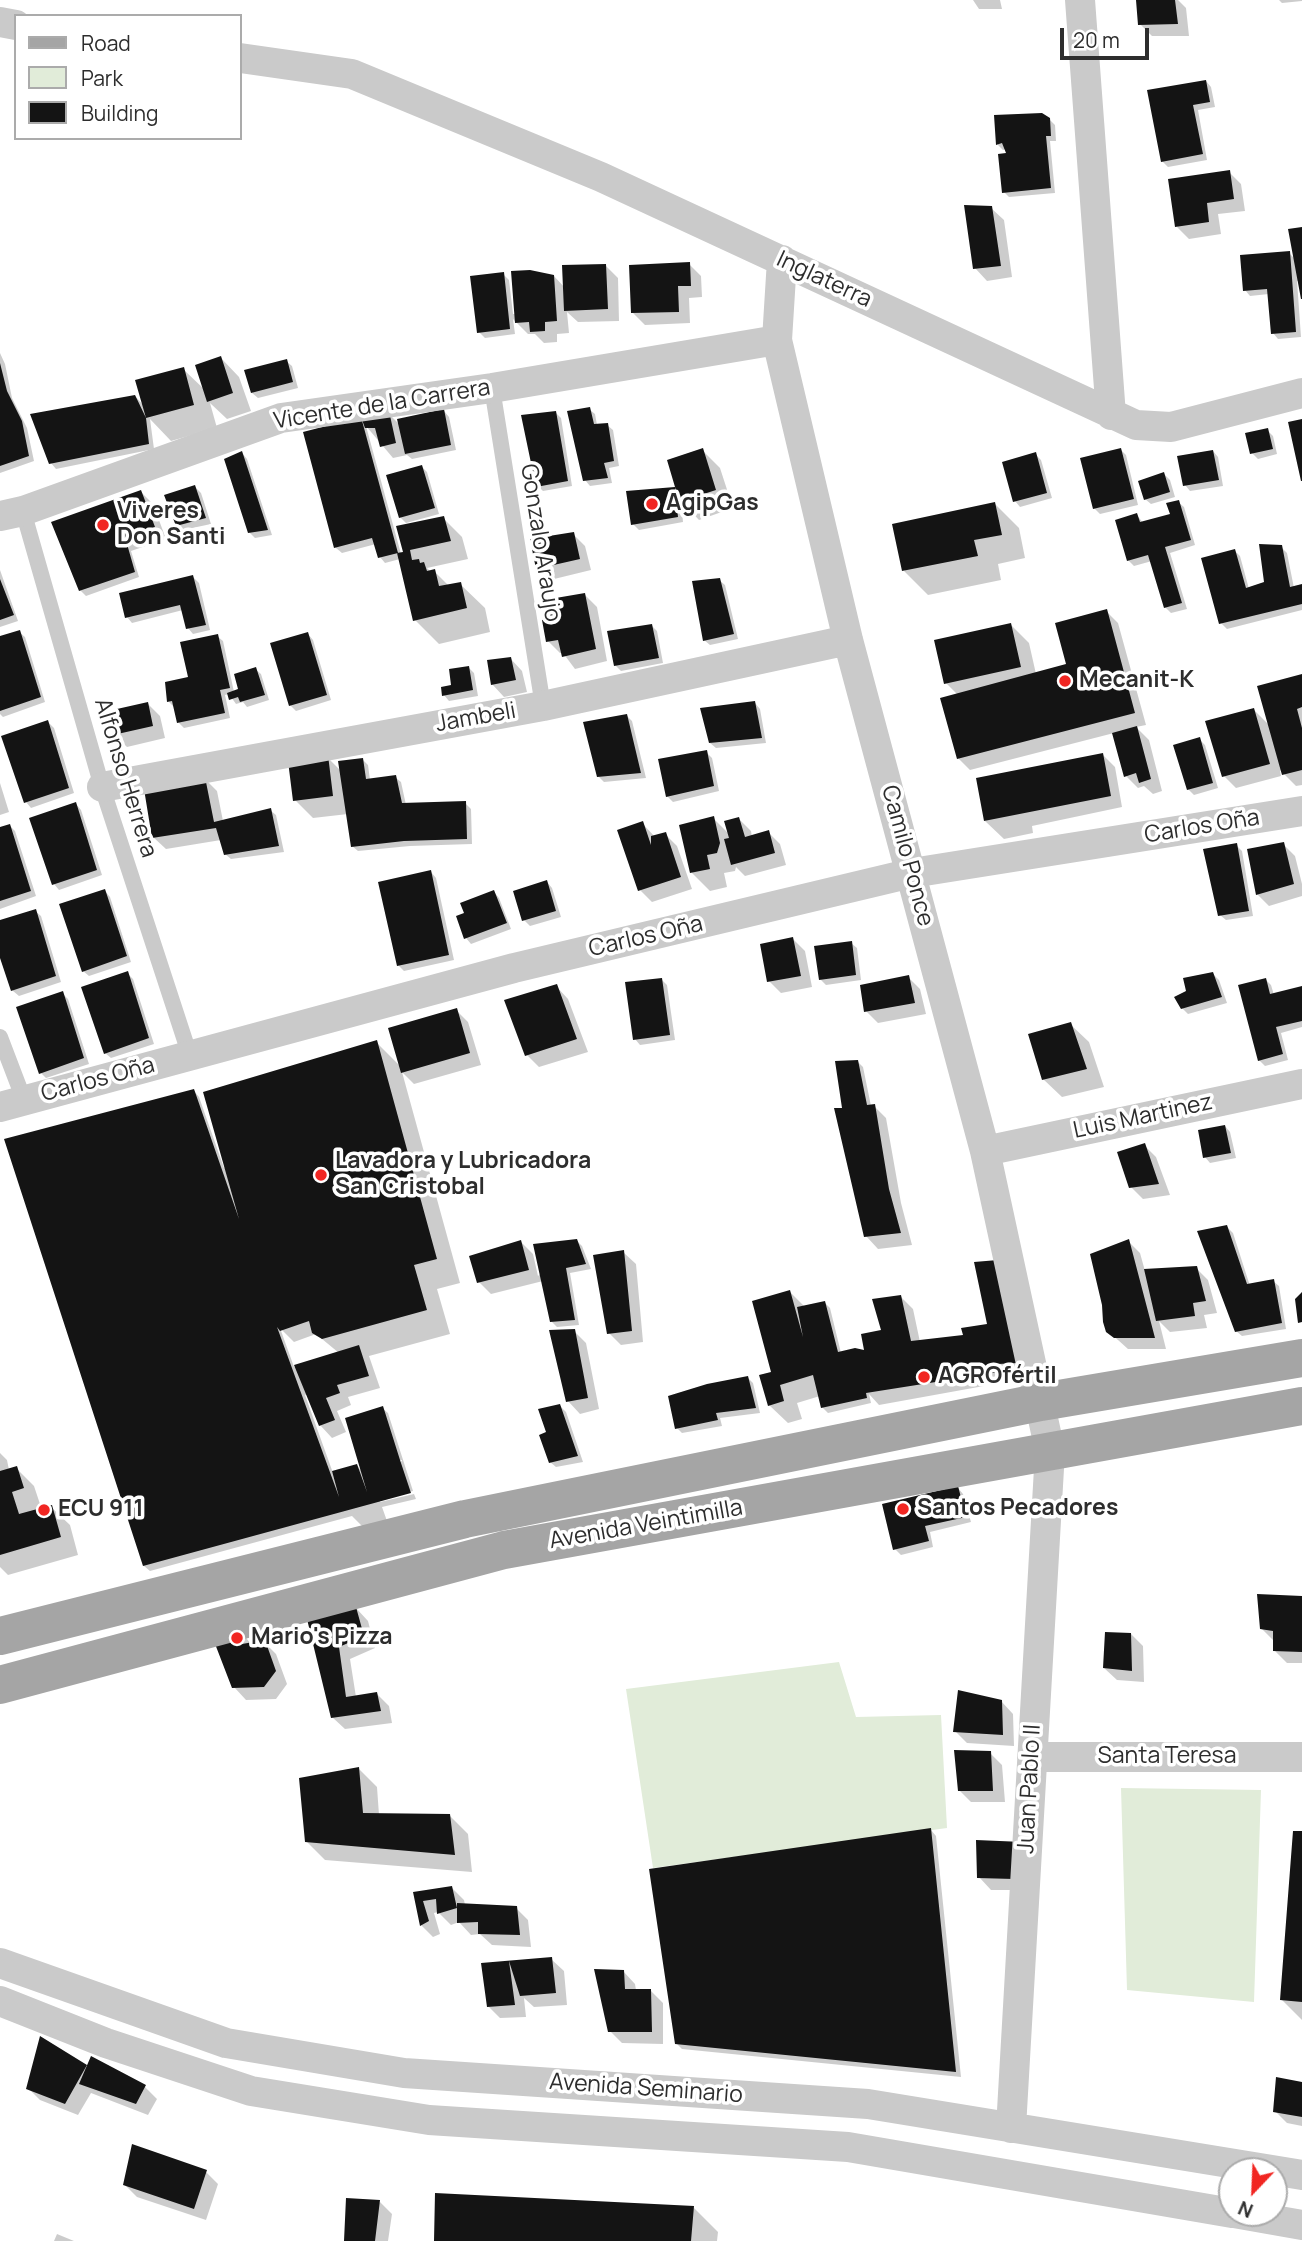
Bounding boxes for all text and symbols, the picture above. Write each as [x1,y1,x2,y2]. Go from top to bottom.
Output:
legend [14,14,242,140]
scale bar [1064,14,1153,58]
text: 20 m [1073,26,1120,54]
text: Road [81,29,131,57]
text: Park [81,64,123,92]
text: Building [81,99,158,127]
street label: Inglaterra [772,246,876,314]
street label: Vicente de la Carrera [272,374,492,436]
street label: Gonzalo Araujo [514,462,566,624]
place label: AgipGas [666,490,759,518]
marker: AgipGas [644,496,660,512]
place label: Viveres Don Santi [117,498,225,552]
marker: Viveres Don Santi [95,517,111,533]
place label: Mecanit-K [1079,667,1194,695]
marker: Mecanit-K [1057,673,1073,689]
street label: Alfonso Herrera [88,695,162,861]
street label: Jambeli [434,697,518,739]
street label: Camilo Ponce [875,783,939,929]
street label: Carlos Oña [1142,804,1262,850]
street label: Carlos Oña [586,910,706,964]
street label: Carlos Oña [38,1052,158,1108]
street label: Luis Martinez [1071,1089,1215,1145]
place label: Lavadora y Lubricadora San Cristobal [335,1148,591,1202]
marker: Lavadora y Lubricadora San Cristobal [313,1167,329,1183]
place label: AGROfértil [938,1363,1057,1391]
marker: AGROfértil [916,1369,932,1385]
street label: Avenida Veintimilla [547,1494,745,1556]
place label: Santos Pecadores [917,1495,1118,1523]
place label: ECU 911 [58,1496,143,1524]
marker: Santos Pecadores [895,1501,911,1517]
marker: ECU 911 [36,1502,52,1518]
place label: Mario's Pizza [251,1624,393,1652]
marker: Mario's Pizza [229,1630,245,1646]
street label: Juan Pablo II [1013,1724,1047,1854]
street label: Santa Teresa [1098,1743,1236,1771]
street label: Avenida Seminario [548,2068,744,2110]
north arrow [1218,2157,1288,2227]
text: N [1234,2195,1257,2224]

